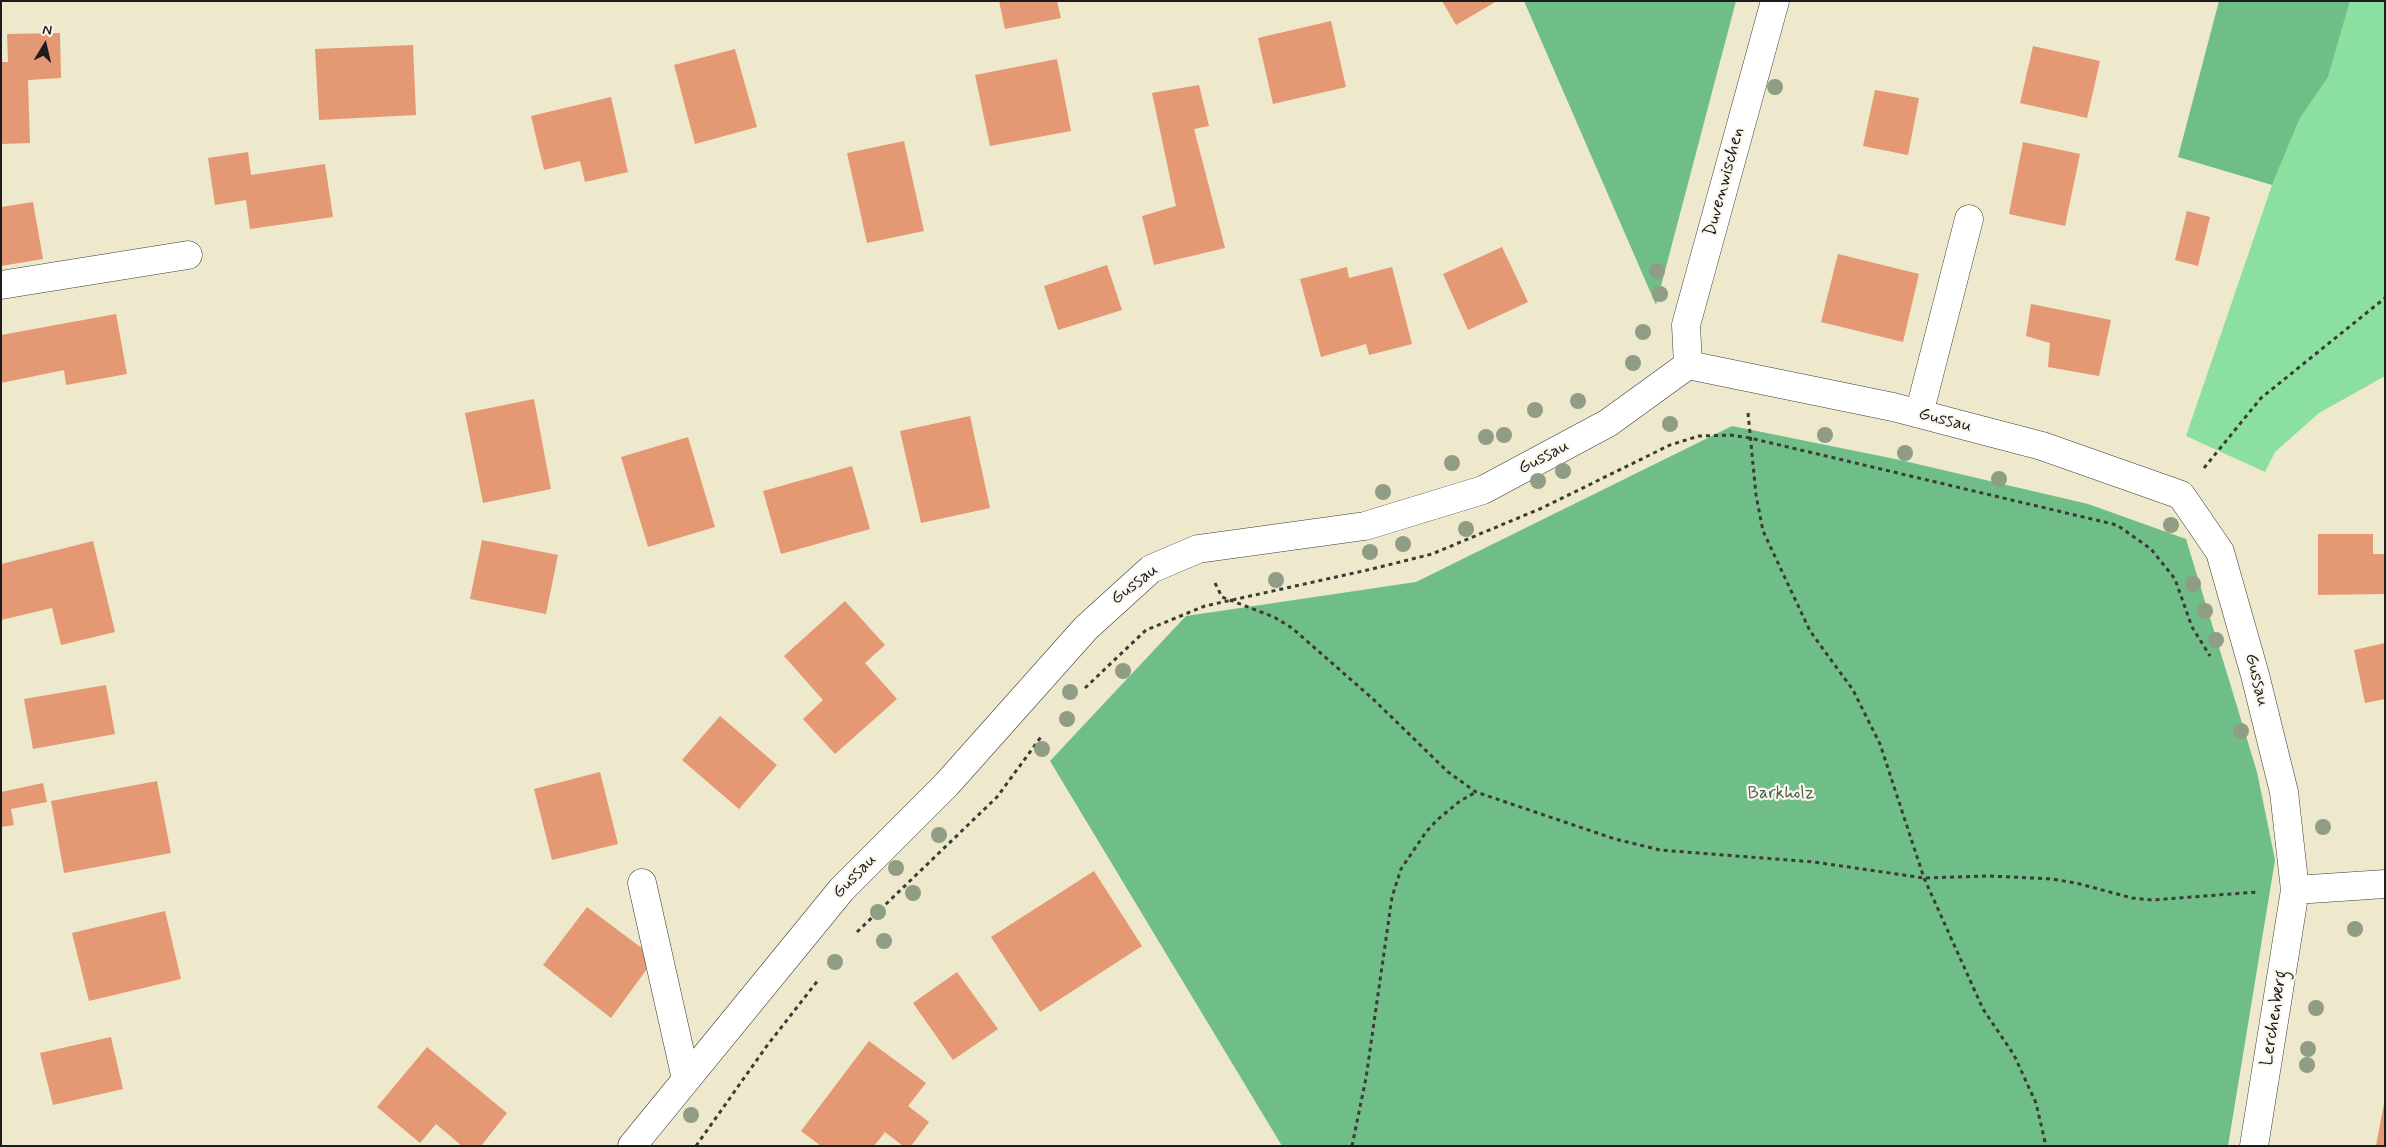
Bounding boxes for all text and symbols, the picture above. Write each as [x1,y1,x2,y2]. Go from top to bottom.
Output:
north arrow [20,20,70,70]
text: N [41,21,53,40]
street label: Duvenwischen [1700,125,1750,239]
street label: Gussau [1916,404,1974,438]
street label: Gussau [1515,436,1573,480]
street label: Gussau [1107,560,1163,610]
street label: Gussau [2239,651,2273,709]
park label: Barkholz [1747,783,1815,805]
street label: Gussau [828,850,882,904]
street label: Lerchenberg [2257,969,2293,1067]

